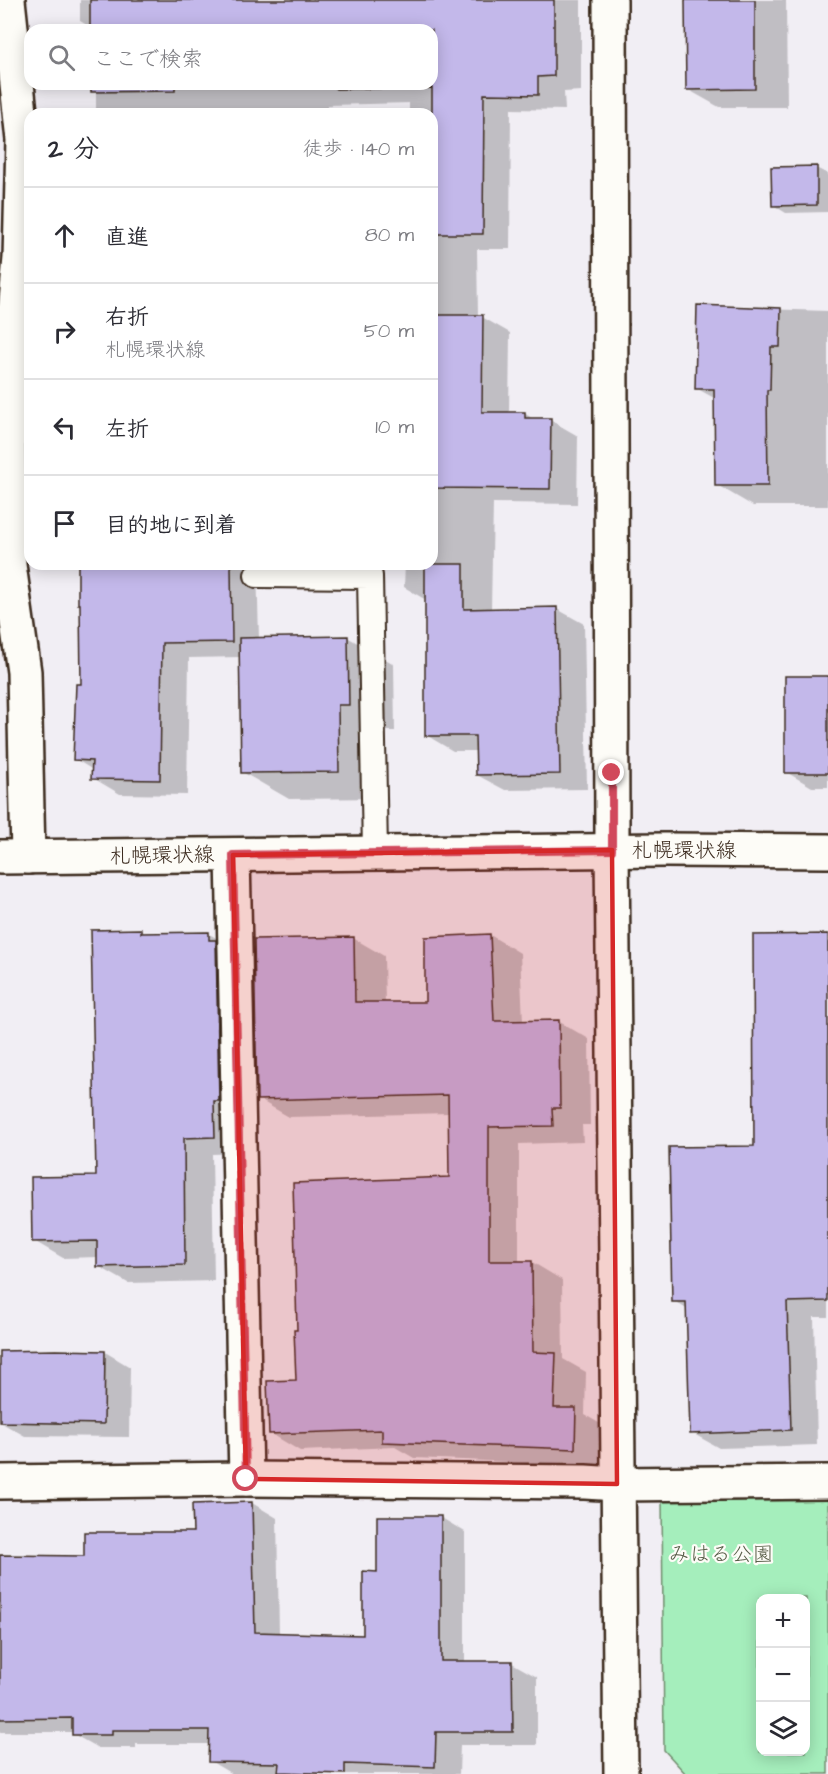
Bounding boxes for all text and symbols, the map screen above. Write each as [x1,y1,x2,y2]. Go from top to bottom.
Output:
search box [24,24,438,90]
icon: search [45,41,78,74]
text: ここで検索 [93,44,203,75]
text: 2 分 [48,131,99,167]
text: 徒歩 · 140 m [303,135,414,163]
icon: ahead [48,219,81,252]
text: 80 m [365,221,414,249]
text: 直進 [105,222,149,253]
text: 右折 [105,302,149,333]
icon: right [48,315,81,348]
text: 50 m [364,317,414,345]
text: 札幌環状線 [105,336,205,364]
icon: left [48,411,81,444]
text: 10 m [375,413,414,441]
text: 左折 [105,414,149,445]
icon: arrive [48,507,81,540]
text: 目的地に到着 [105,510,237,541]
route end [598,759,624,785]
street label: 札幌環状線 [632,836,737,865]
street label: 札幌環状線 [109,840,215,871]
route start [232,1465,258,1491]
park label: みはる公園 [669,1540,774,1569]
map controls [756,1594,810,1756]
button: + [756,1594,810,1648]
button: − [756,1648,810,1702]
button: layers [756,1702,810,1756]

